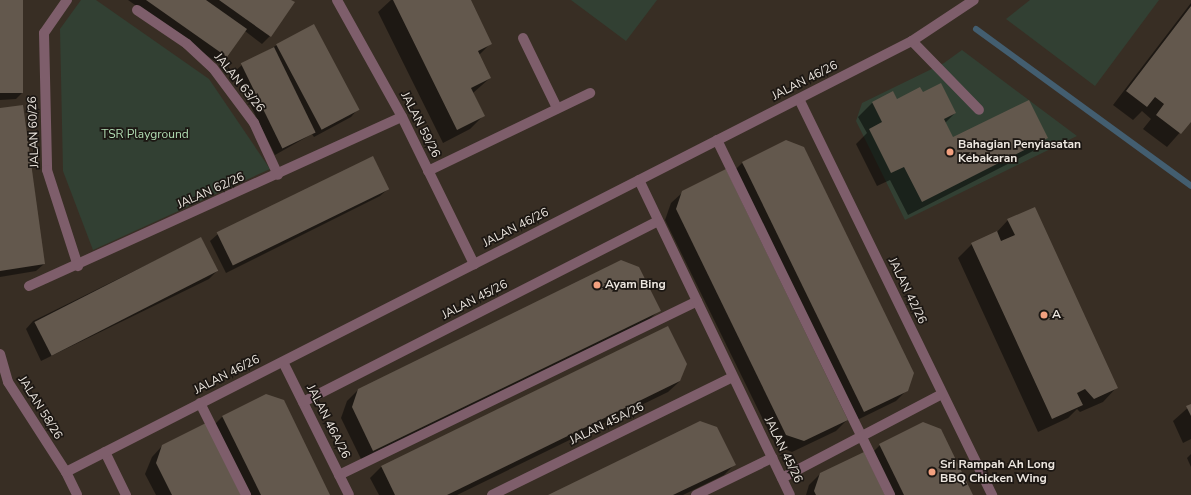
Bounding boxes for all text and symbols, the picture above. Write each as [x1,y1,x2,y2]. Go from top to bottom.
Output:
street label: JALAN 63/26 [211,51,267,115]
street label: JALAN 46/26 [770,58,840,104]
street label: JALAN 59/26 [397,90,443,160]
street label: JALAN 60/26 [26,96,42,168]
park label: TSR Playground [101,128,189,142]
place label: Bahagian Penyiasatan Kebakaran [958,138,1081,166]
marker: Bahagian Penyiasatan Kebakaran [945,147,955,157]
street label: JALAN 62/26 [175,170,247,212]
street label: JALAN 46/26 [481,205,551,251]
street label: JALAN 42/26 [885,256,929,326]
street label: JALAN 45/26 [440,277,510,323]
place label: Ayam Bing [605,278,666,292]
marker: Ayam Bing [592,280,602,290]
place label: A [1052,308,1061,322]
marker: A [1039,310,1049,320]
street label: JALAN 46/26 [192,352,262,398]
street label: JALAN 58/26 [15,374,65,442]
street label: JALAN 46A/26 [303,383,353,461]
street label: JALAN 45A/26 [567,400,647,448]
street label: JALAN 45/26 [761,415,805,485]
place label: Sri Rampah Ah Long BBQ Chicken Wing [940,458,1055,486]
marker: Sri Rampah Ah Long BBQ Chicken Wing [927,467,937,477]

